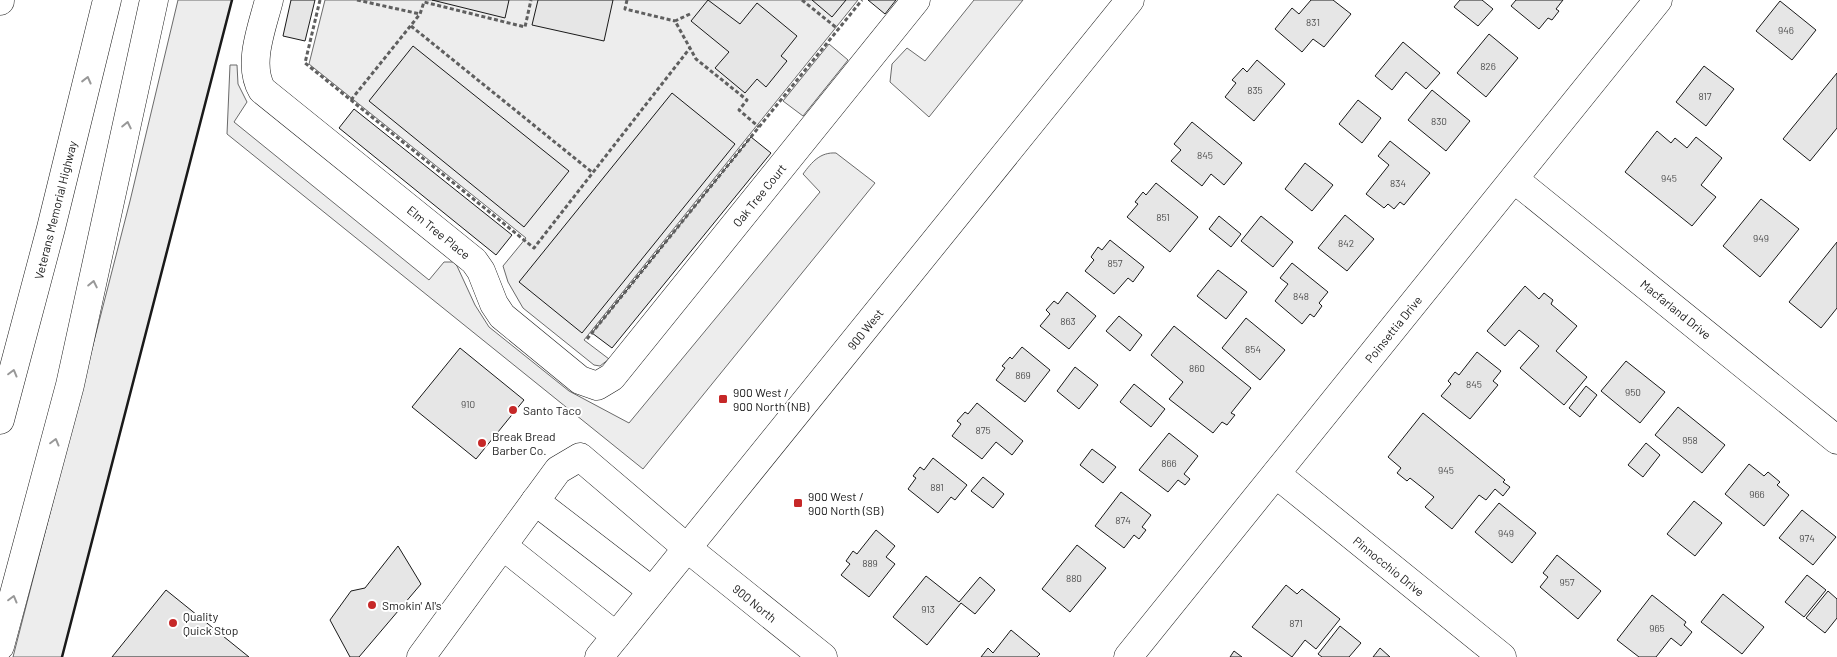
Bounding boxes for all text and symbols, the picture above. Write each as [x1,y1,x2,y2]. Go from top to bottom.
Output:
house number: 831 [1306,16,1320,28]
house number: 946 [1778,24,1794,36]
house number: 826 [1480,60,1496,72]
one-way arrow [81,75,92,84]
house number: 835 [1247,84,1263,96]
house number: 817 [1698,90,1712,102]
house number: 830 [1431,115,1447,127]
one-way arrow [121,121,132,129]
street label: Veterans Memorial Highway [31,139,79,281]
house number: 845 [1197,149,1213,161]
street label: Oak Tree Court [729,161,789,229]
house number: 945 [1661,172,1677,184]
house number: 834 [1390,177,1406,189]
street label: Elm Tree Place [405,202,473,262]
house number: 851 [1156,211,1170,223]
house number: 949 [1753,232,1769,244]
house number: 842 [1338,237,1354,249]
house number: 857 [1107,257,1123,269]
street label: Macfarland Drive [1638,276,1714,342]
one-way arrow [87,279,97,288]
house number: 848 [1293,290,1309,302]
street label: Poinsettia Drive [1362,293,1424,365]
street label: 900 West [844,306,886,352]
house number: 863 [1060,315,1076,327]
house number: 854 [1245,343,1261,355]
house number: 860 [1189,362,1205,374]
one-way arrow [7,369,17,377]
house number: 869 [1015,369,1031,381]
house number: 845 [1466,378,1482,390]
place label: 900 West / 900 North (NB) [733,385,810,413]
house number: 950 [1625,386,1641,398]
marker: 900 West / 900 North (NB) [717,393,729,405]
house number: 910 [461,398,475,410]
place label: Santo Taco [523,403,581,417]
marker: Santo Taco [507,404,519,416]
house number: 875 [975,424,991,436]
place label: Break Bread Barber Co. [492,429,556,457]
house number: 958 [1682,434,1698,446]
one-way arrow [49,437,60,446]
marker: Break Bread Barber Co. [476,437,488,449]
house number: 866 [1161,457,1177,469]
house number: 945 [1438,464,1454,476]
house number: 881 [930,481,944,493]
house number: 966 [1749,488,1765,500]
place label: 900 West / 900 North (SB) [808,489,884,517]
marker: 900 West / 900 North (SB) [792,497,804,509]
house number: 874 [1115,514,1131,526]
house number: 949 [1498,527,1514,539]
house number: 974 [1799,532,1815,544]
street label: Pinnocchio Drive [1351,533,1427,599]
house number: 889 [862,557,878,569]
house number: 880 [1066,572,1082,584]
house number: 957 [1559,576,1575,588]
street label: 900 North [730,581,780,625]
one-way arrow [7,595,17,603]
place label: Smokin' Al's [382,598,442,612]
marker: Smokin' Al's [366,599,378,611]
house number: 913 [921,603,935,615]
place label: Quality Quick Stop [183,609,238,637]
marker: Quality Quick Stop [167,617,179,629]
house number: 871 [1289,617,1303,629]
house number: 965 [1649,622,1665,634]

